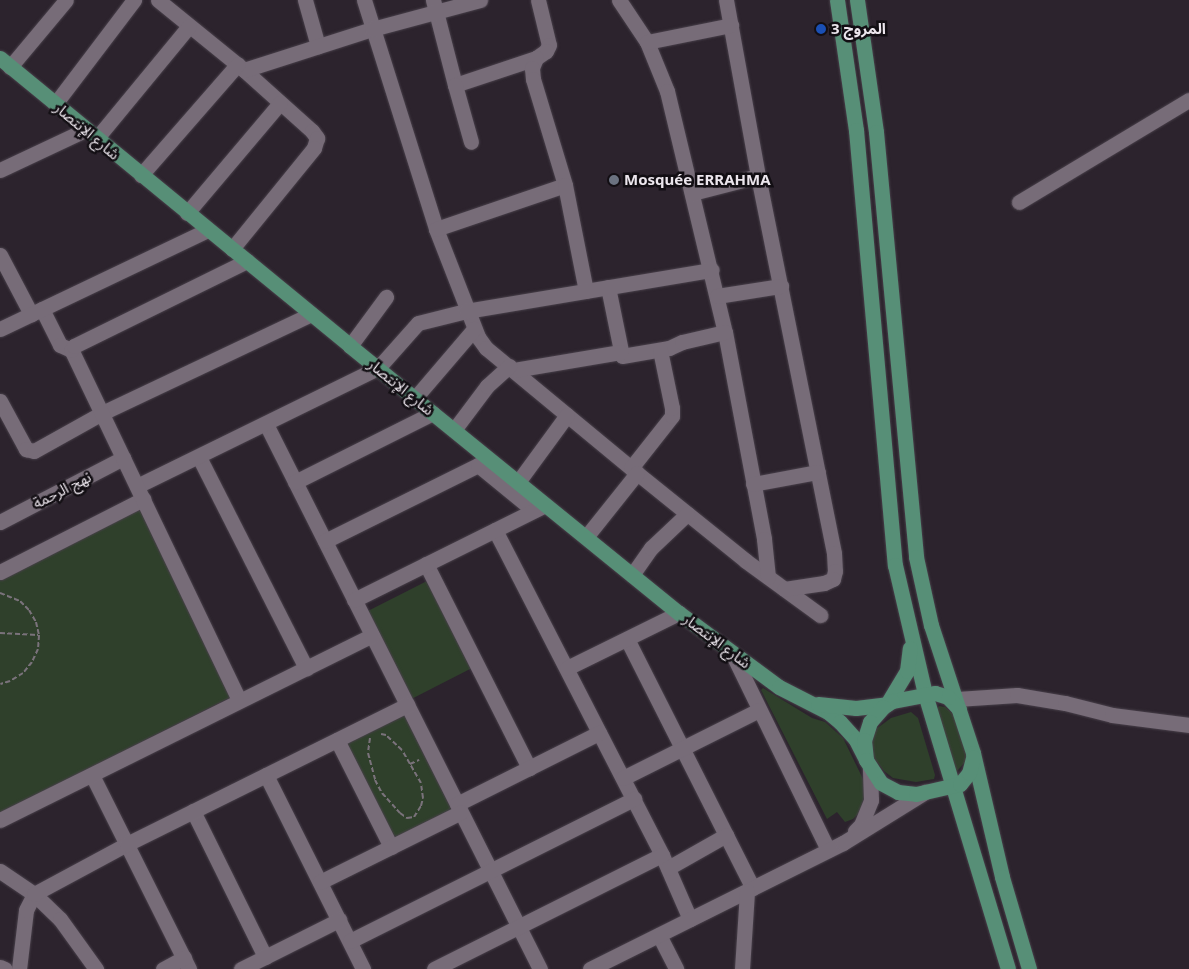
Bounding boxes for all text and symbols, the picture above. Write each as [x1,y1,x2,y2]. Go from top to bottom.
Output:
place label: المروج 3 [831,20,886,38]
marker: المروج 3 [815,23,827,35]
street label: شارع الإنتصار [51,99,123,163]
place label: Mosquée ERRAHMA [624,171,771,189]
marker: Mosquée ERRAHMA [608,174,620,186]
street label: شارع الإنتصار [365,355,437,419]
street label: نهج الرحمة [30,468,94,512]
street label: شارع الإنتصار [680,610,754,672]

